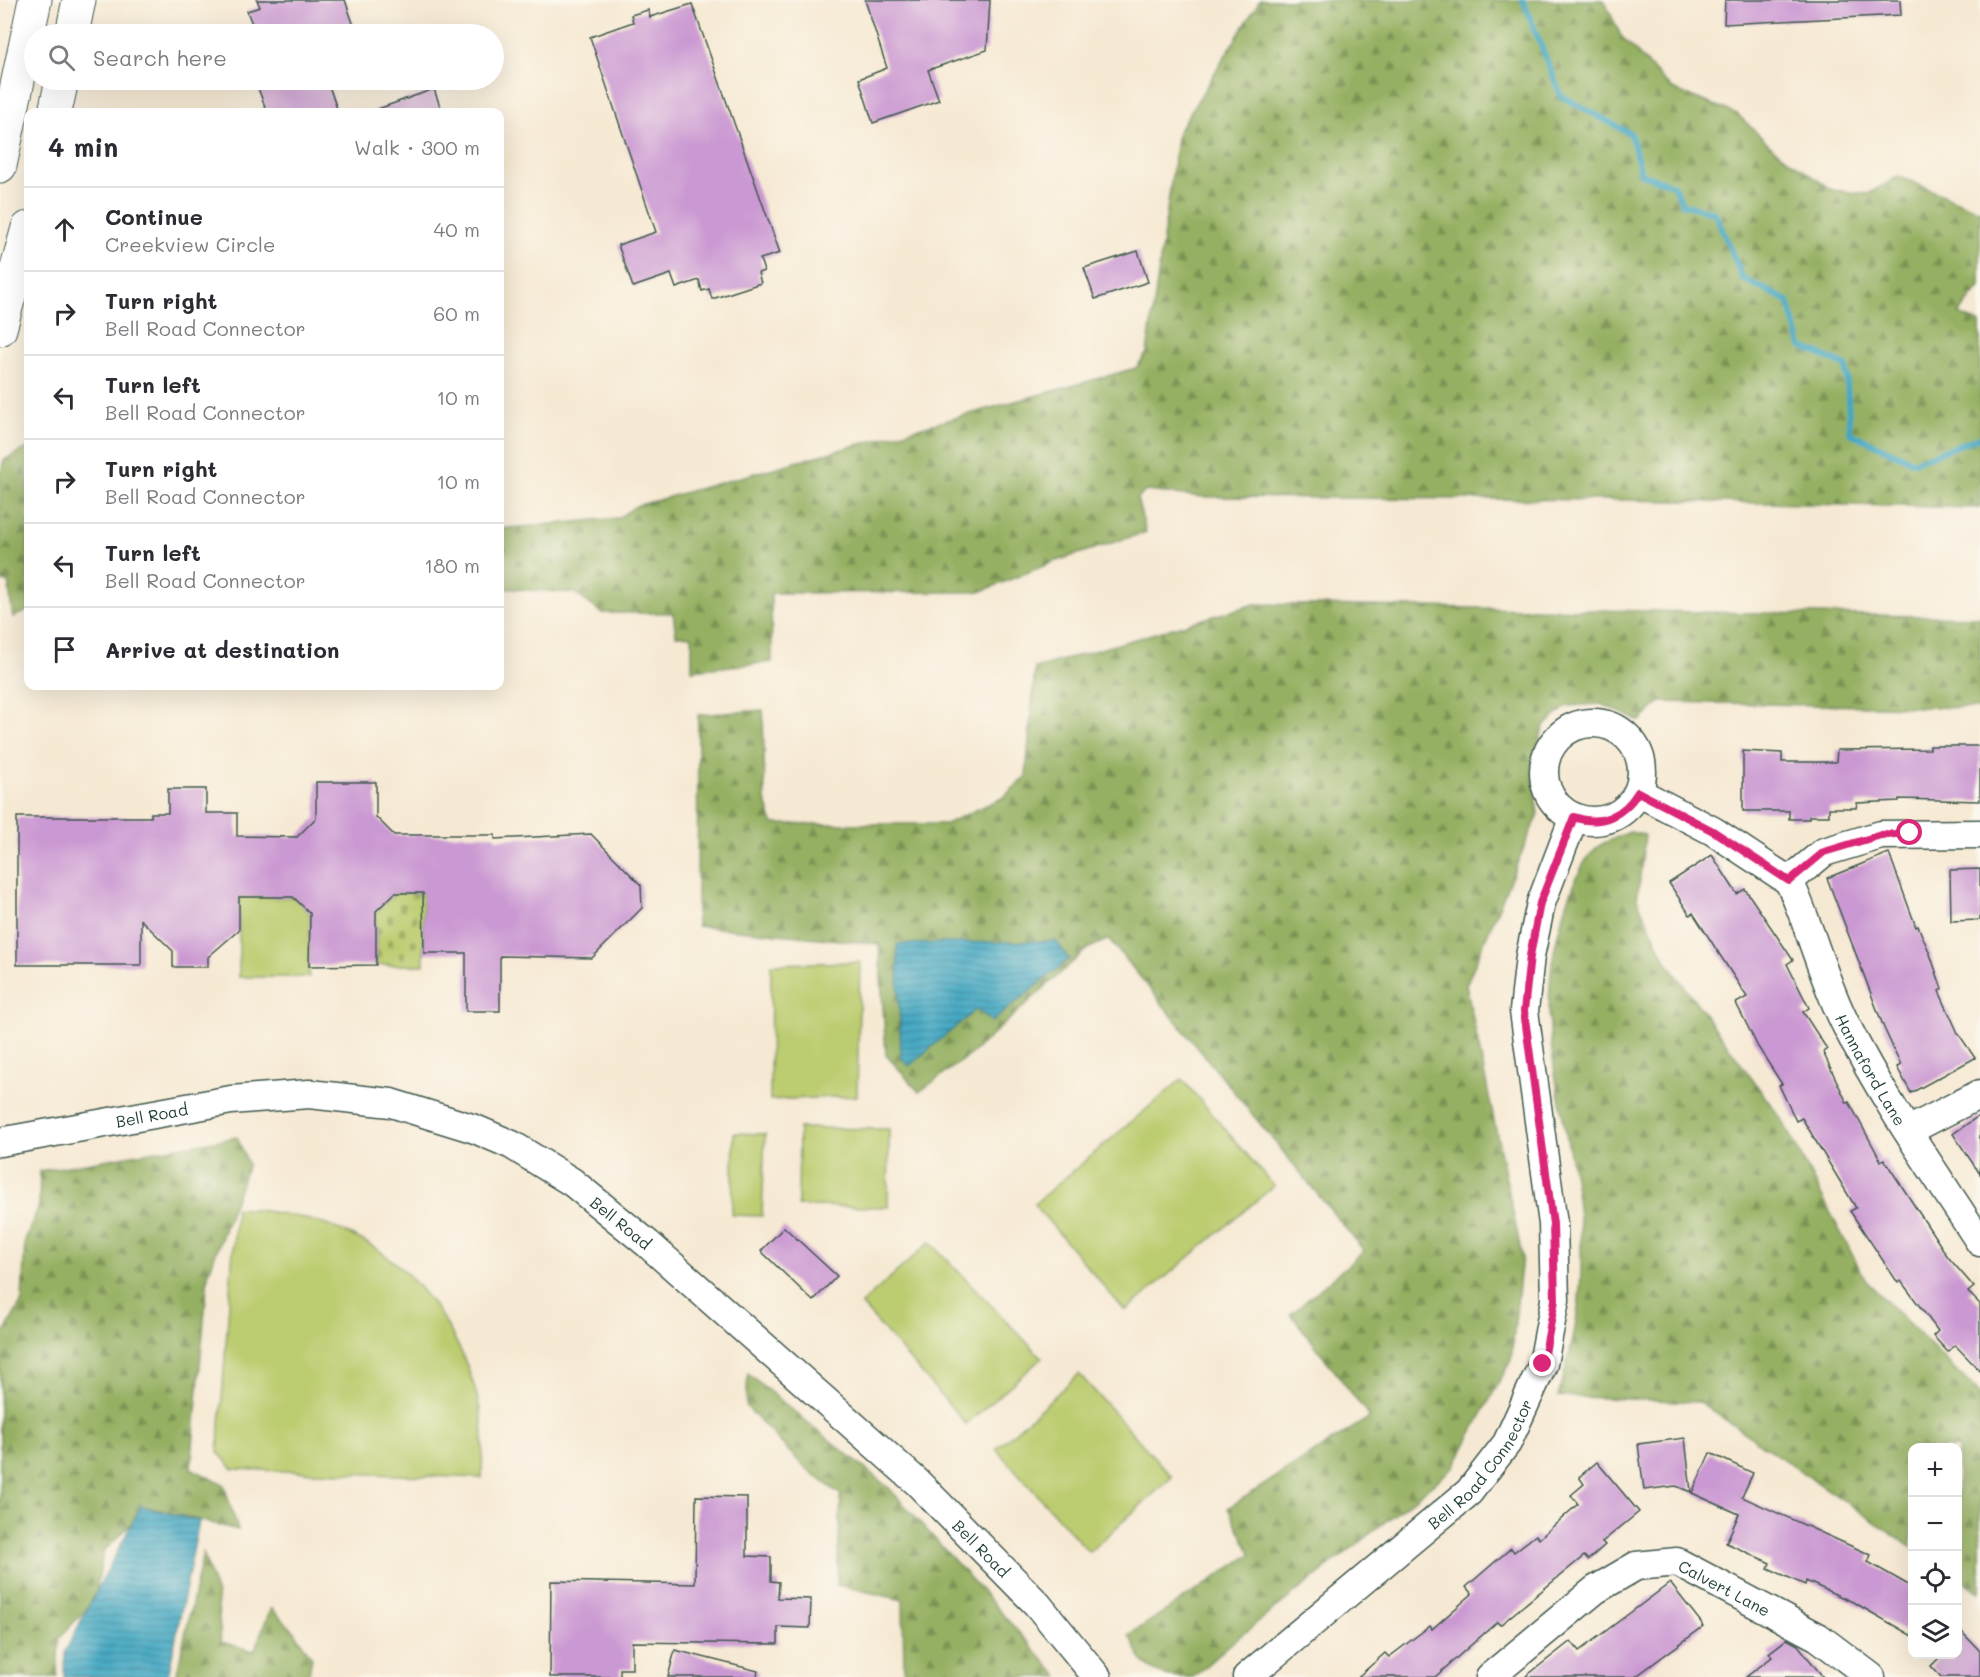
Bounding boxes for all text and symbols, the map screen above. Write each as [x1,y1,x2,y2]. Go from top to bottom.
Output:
search box [24,24,504,90]
icon: search [45,41,78,74]
text: Search here [93,43,227,72]
text: 4 min [48,130,118,164]
text: Walk · 300 m [354,134,480,160]
text: Continue [105,202,203,231]
icon: ahead [48,213,81,246]
text: 40 m [434,216,480,242]
text: Creekview Circle [105,231,275,257]
text: Turn right [105,286,217,315]
icon: right [48,297,81,330]
text: 60 m [433,300,480,326]
text: Bell Road Connector [105,315,306,341]
text: Turn left [105,370,201,399]
icon: left [48,381,81,414]
text: 10 m [436,384,480,410]
text: Bell Road Connector [105,399,306,425]
text: Turn right [105,454,217,483]
icon: right [48,465,81,498]
text: 10 m [436,468,480,494]
text: Bell Road Connector [105,483,306,509]
text: Turn left [105,538,201,567]
icon: left [48,549,81,582]
text: 180 m [424,552,480,578]
text: Bell Road Connector [105,567,306,593]
icon: arrive [48,633,81,666]
text: Arrive at destination [105,635,340,664]
route start [1896,819,1922,845]
street label: Hannaford Lane [1831,1010,1911,1129]
street label: Bell Road [114,1098,189,1131]
street label: Bell Road [587,1191,656,1253]
route end [1529,1350,1555,1376]
street label: Bell Road Connector [1423,1396,1536,1533]
map controls [1908,1443,1962,1659]
button: + [1908,1443,1962,1497]
button: − [1908,1497,1962,1551]
street label: Bell Road [949,1515,1015,1581]
button: locate [1908,1551,1962,1605]
street label: Calvert Lane [1675,1554,1774,1620]
button: layers [1908,1605,1962,1659]

